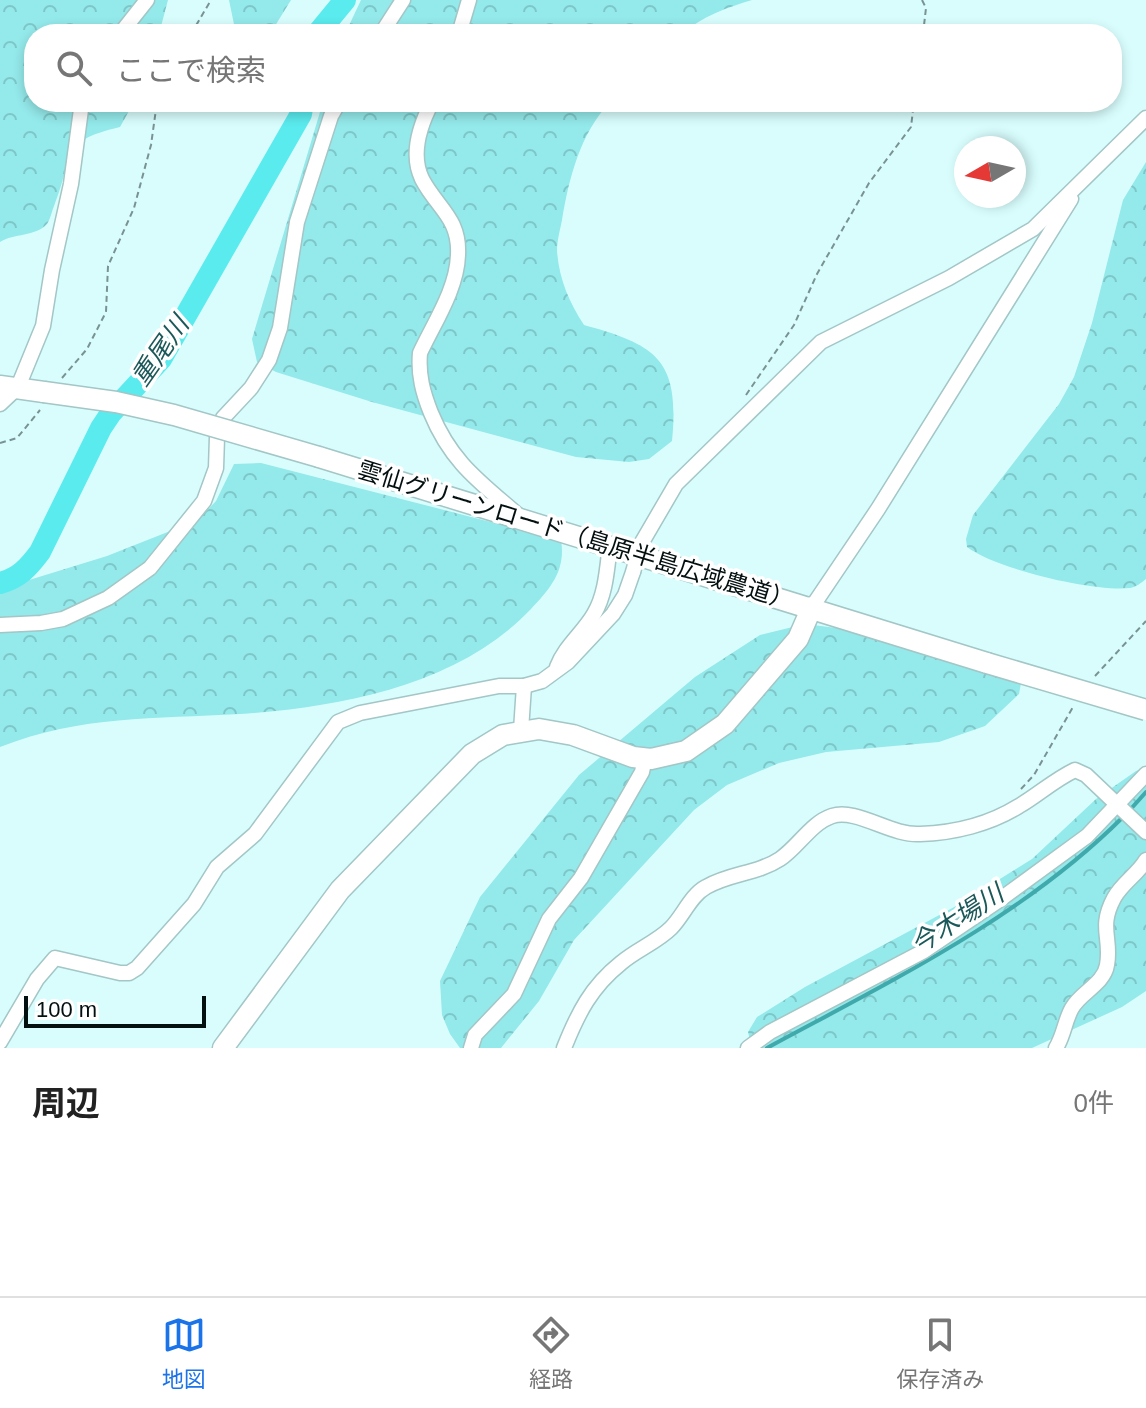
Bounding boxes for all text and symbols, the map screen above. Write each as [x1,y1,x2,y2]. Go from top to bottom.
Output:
search box [24,24,1122,112]
icon: search [52,46,96,90]
text: ここで検索 [116,54,266,87]
north arrow [954,136,1026,208]
water label: 重尾川 [125,308,196,392]
street label: 雲仙グリーンロード（島原半島広域農道） [355,456,797,614]
water label: 今木場川 [905,876,1011,960]
scale bar [24,992,206,1028]
text: 100 m [36,997,97,1022]
text: 周辺 [32,1084,100,1122]
text: 0件 [1074,1088,1114,1118]
tab: 地図 [162,1313,206,1393]
tab: 経路 [529,1313,573,1393]
tab: 保存済み [896,1313,984,1393]

